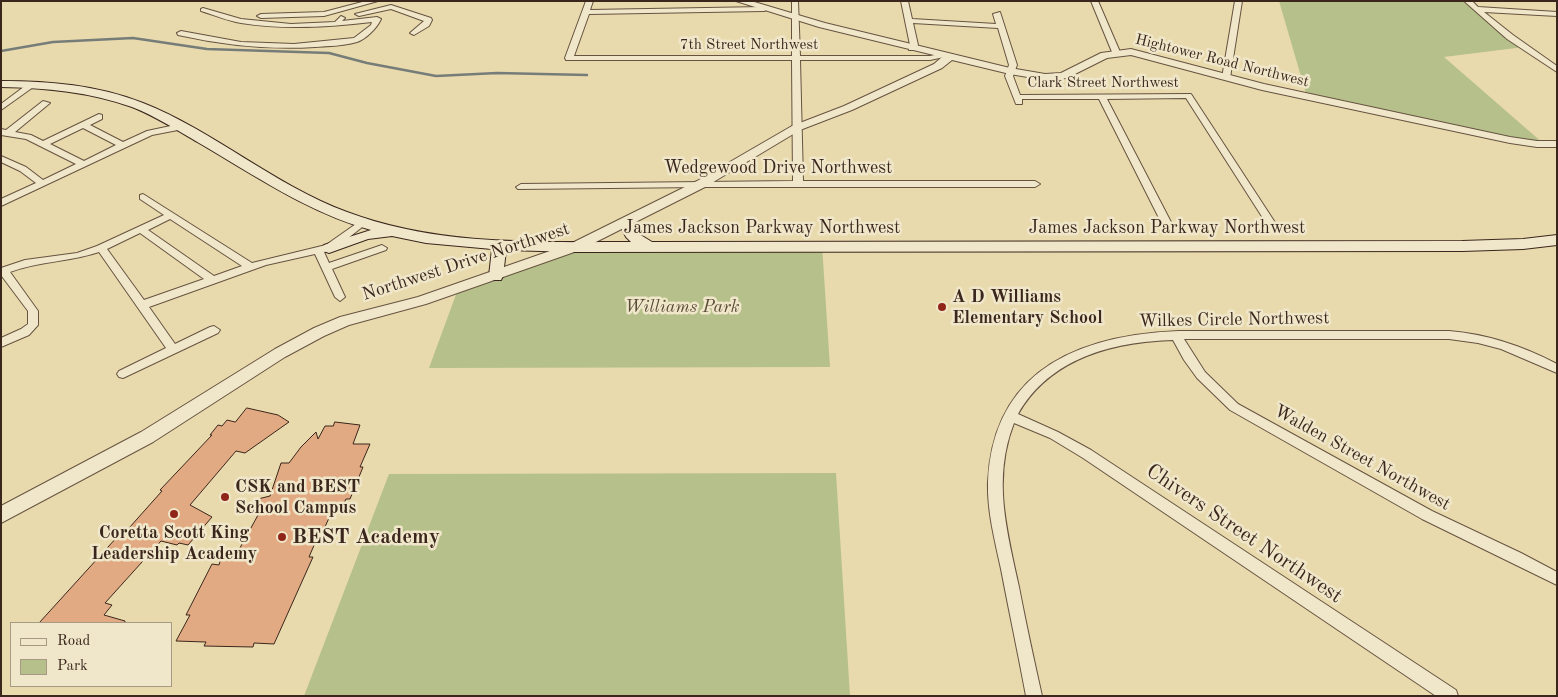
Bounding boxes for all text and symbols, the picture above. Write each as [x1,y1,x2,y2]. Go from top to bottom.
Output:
street label: Hightower Road Northwest [1133,31,1311,91]
street label: 7th Street Northwest [680,36,818,54]
street label: Clark Street Northwest [1027,74,1179,92]
street label: Wedgewood Drive Northwest [664,157,892,179]
street label: James Jackson Parkway Northwest [624,217,900,239]
street label: James Jackson Parkway Northwest [1029,217,1305,239]
street label: Northwest Drive Northwest [360,218,572,306]
place label: A D Williams Elementary School [952,286,1103,328]
park label: Williams Park [624,296,740,318]
marker: A D Williams Elementary School [936,301,948,313]
street label: Wilkes Circle Northwest [1138,308,1330,332]
street label: Walden Street Northwest [1270,400,1454,516]
street label: Chivers Street Northwest [1141,459,1347,609]
place label: CSK and BEST School Campus [235,476,360,518]
marker: CSK and BEST School Campus [219,491,231,503]
marker: Coretta Scott King Leadership Academy [168,508,180,520]
place label: Coretta Scott King Leadership Academy [91,522,257,564]
place label: BEST Academy [292,524,440,550]
marker: BEST Academy [276,531,288,543]
legend [10,622,172,687]
text: Road [57,634,90,649]
text: Park [57,659,88,674]

